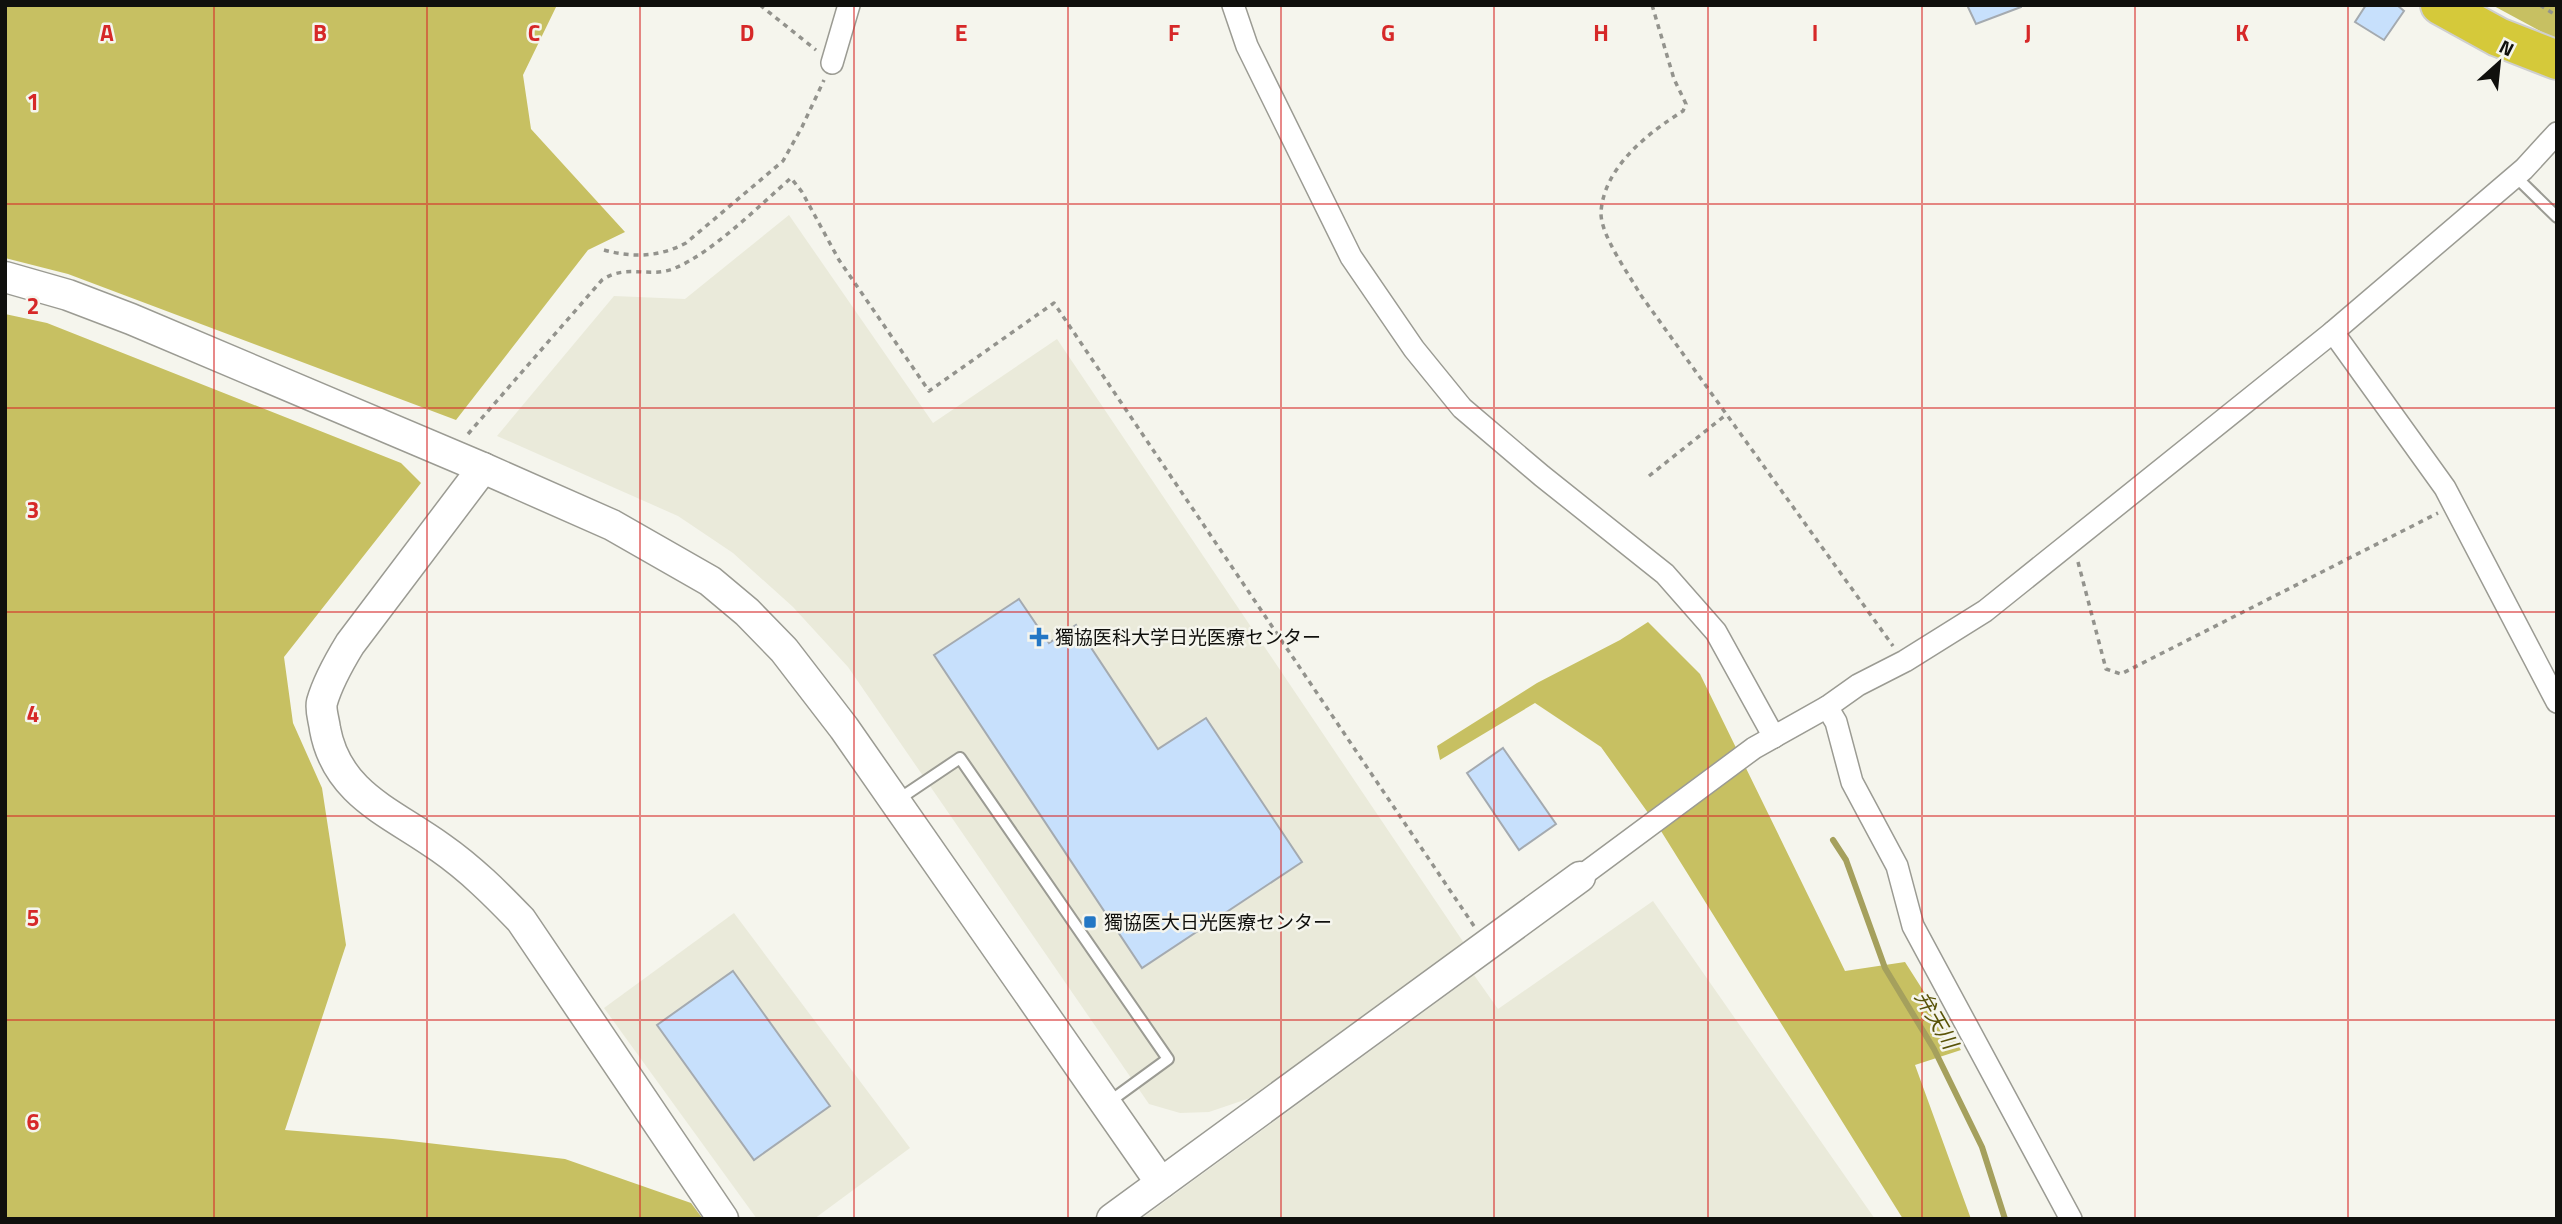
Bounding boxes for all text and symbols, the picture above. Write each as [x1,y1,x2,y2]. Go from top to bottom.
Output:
text: A [100,15,114,50]
text: B [313,15,327,50]
text: C [528,15,540,50]
text: D [740,15,754,50]
text: E [955,15,967,50]
text: F [1168,15,1180,50]
text: G [1381,15,1395,50]
text: H [1593,15,1609,50]
text: I [1812,15,1818,50]
text: J [2025,15,2031,50]
text: K [2235,15,2249,50]
north arrow [2464,28,2534,98]
text: N [2494,31,2519,63]
text: 1 [27,84,39,119]
text: 2 [27,288,39,323]
text: 3 [27,492,39,527]
place label: 獨協医科大学日光医療センター [1055,622,1321,651]
marker: 獨協医科大学日光医療センター [1029,627,1049,647]
text: 4 [27,696,39,731]
text: 5 [27,900,39,935]
place label: 獨協医大日光医療センター [1104,907,1332,936]
marker: 獨協医大日光医療センター [1082,914,1098,930]
water label: 弁天川 [1907,984,1967,1057]
text: 6 [27,1104,40,1139]

